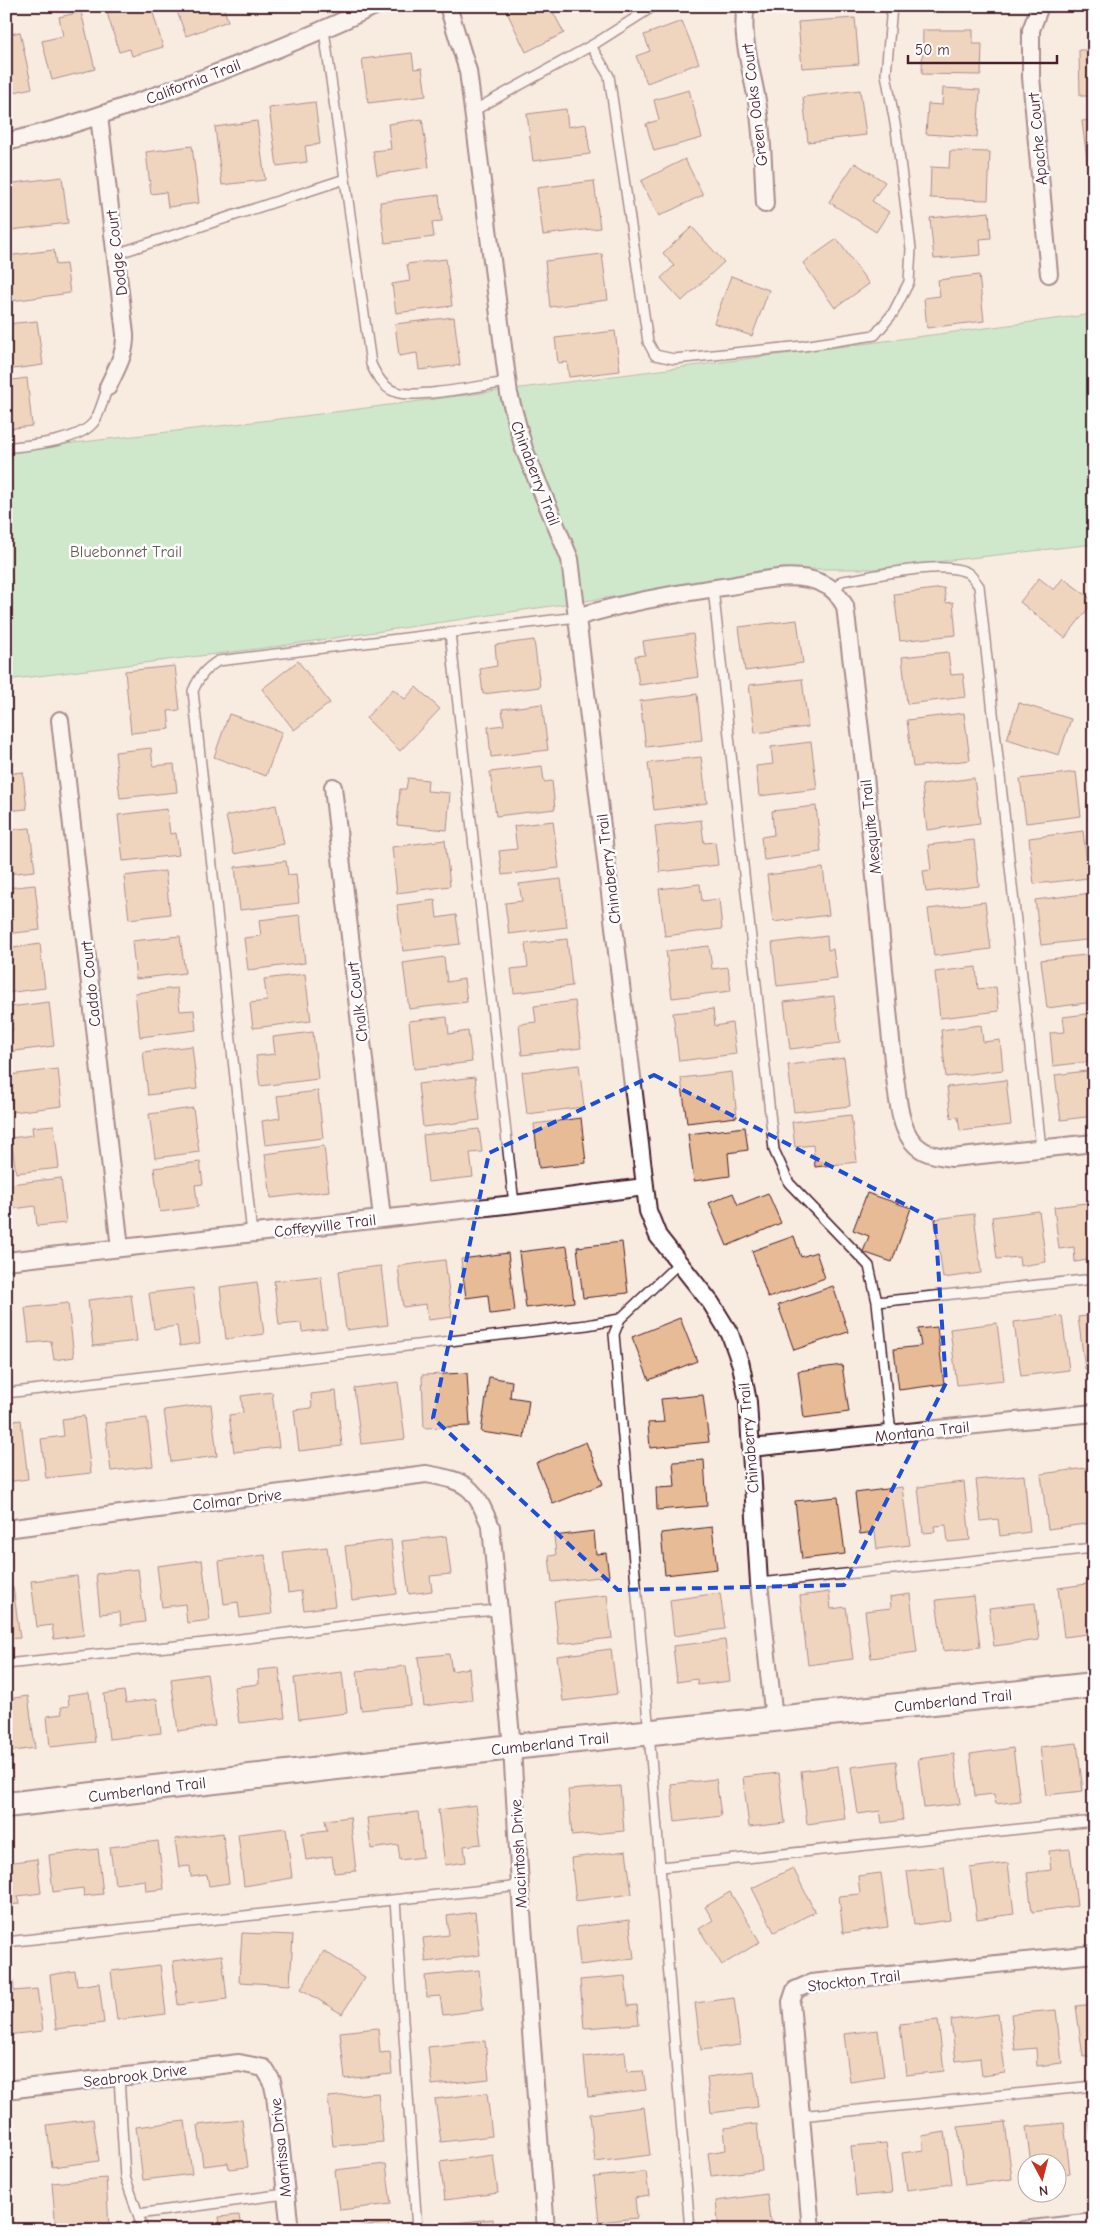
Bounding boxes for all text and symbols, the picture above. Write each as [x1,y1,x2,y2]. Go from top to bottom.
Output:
scale bar [908,32,1056,64]
text: 50 m [915,41,950,59]
street label: Green Oaks Court [738,42,771,167]
street label: California Trail [143,56,243,108]
street label: Apache Court [1025,91,1051,186]
street label: Dodge Court [103,209,131,297]
street label: Chinaberry Trail [507,418,563,528]
park label: Bluebonnet Trail [70,543,182,561]
street label: Mesquite Trail [857,779,885,875]
street label: Chinaberry Trail [593,813,625,925]
street label: Caddo Court [77,940,104,1028]
street label: Chalk Court [344,960,372,1043]
street label: Coffeyville Trail [273,1211,377,1241]
street label: Chinaberry Trail [735,1382,763,1494]
street label: Montana Trail [874,1418,970,1446]
street label: Colmar Drive [192,1486,283,1514]
street label: Cumberland Trail [893,1686,1013,1716]
street label: Cumberland Trail [490,1729,610,1759]
street label: Cumberland Trail [87,1774,207,1806]
street label: Macintosh Drive [507,1799,531,1909]
street label: Stockton Trail [807,1966,902,1996]
street label: Seabrook Drive [82,2061,188,2091]
street label: Mantissa Drive [267,2097,295,2199]
north arrow [1018,2154,1068,2204]
text: N [1038,2181,1049,2199]

